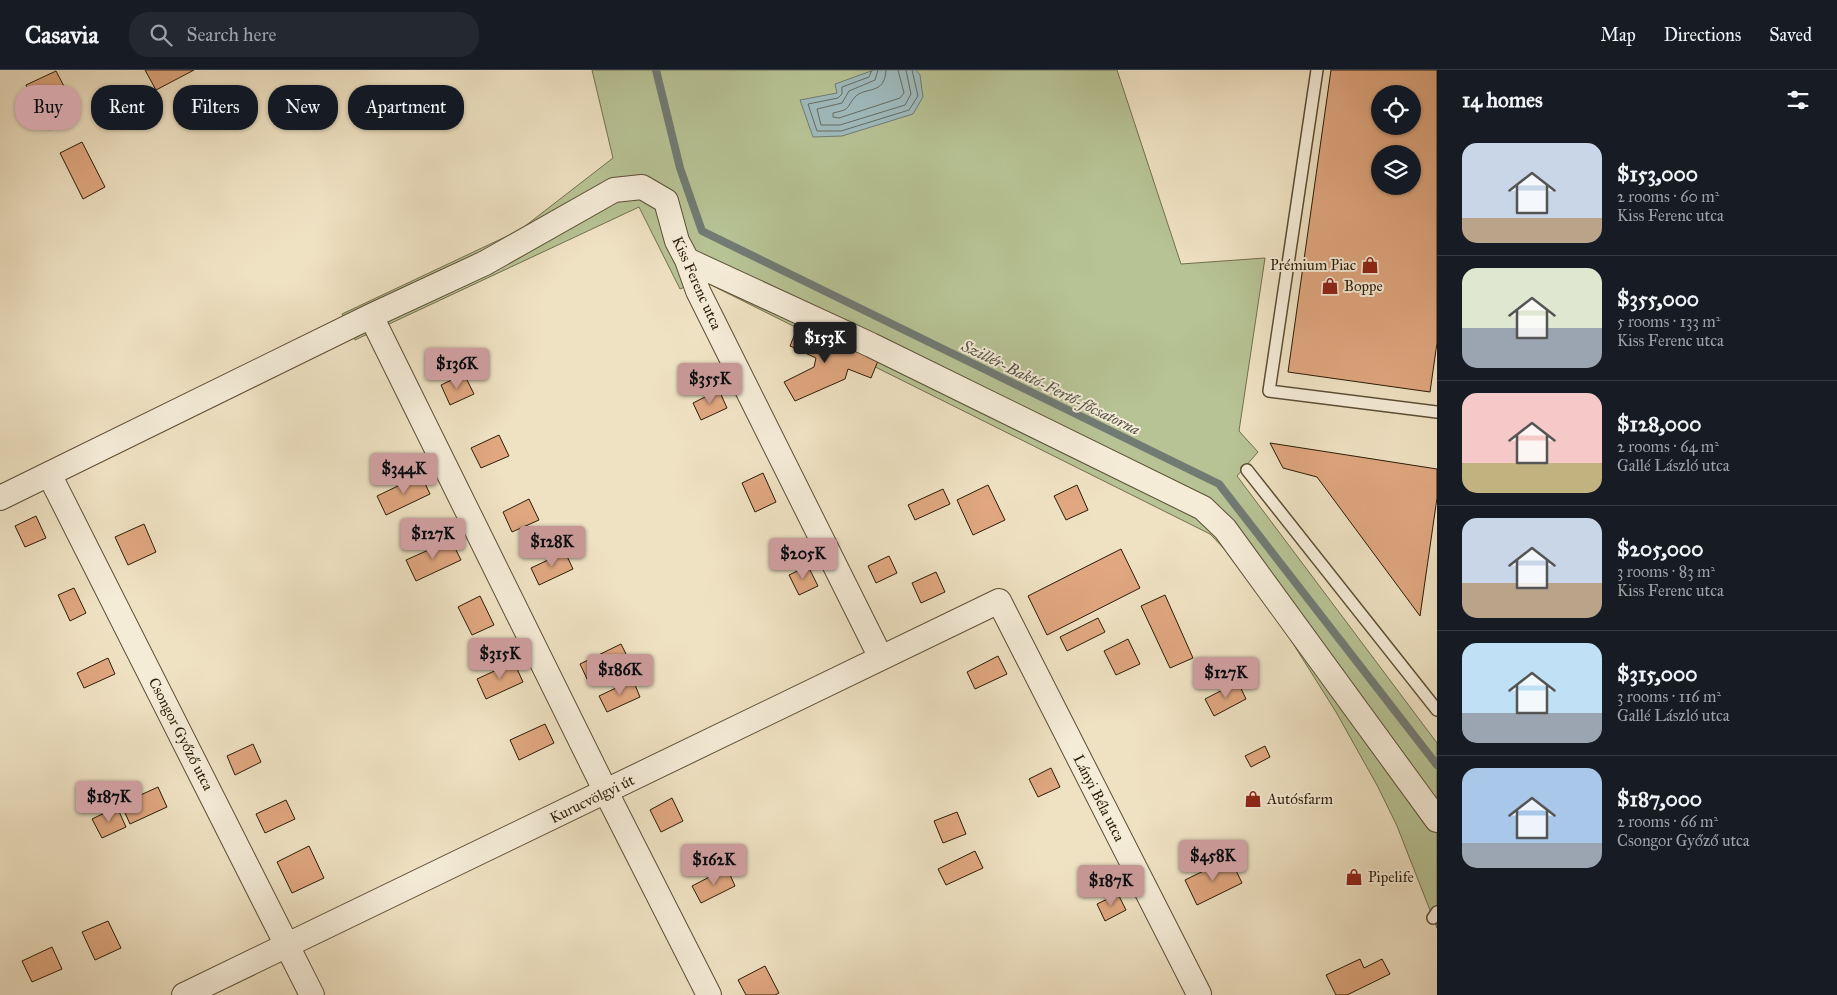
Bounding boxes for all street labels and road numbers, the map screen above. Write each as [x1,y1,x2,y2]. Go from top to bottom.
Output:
street label: Kiss Ferenc utca [668,234,726,333]
street label: Csongor Győző utca [145,675,218,794]
street label: Lányi Béla utca [1069,751,1129,845]
street label: Kurucvölgyi út [547,770,638,827]

